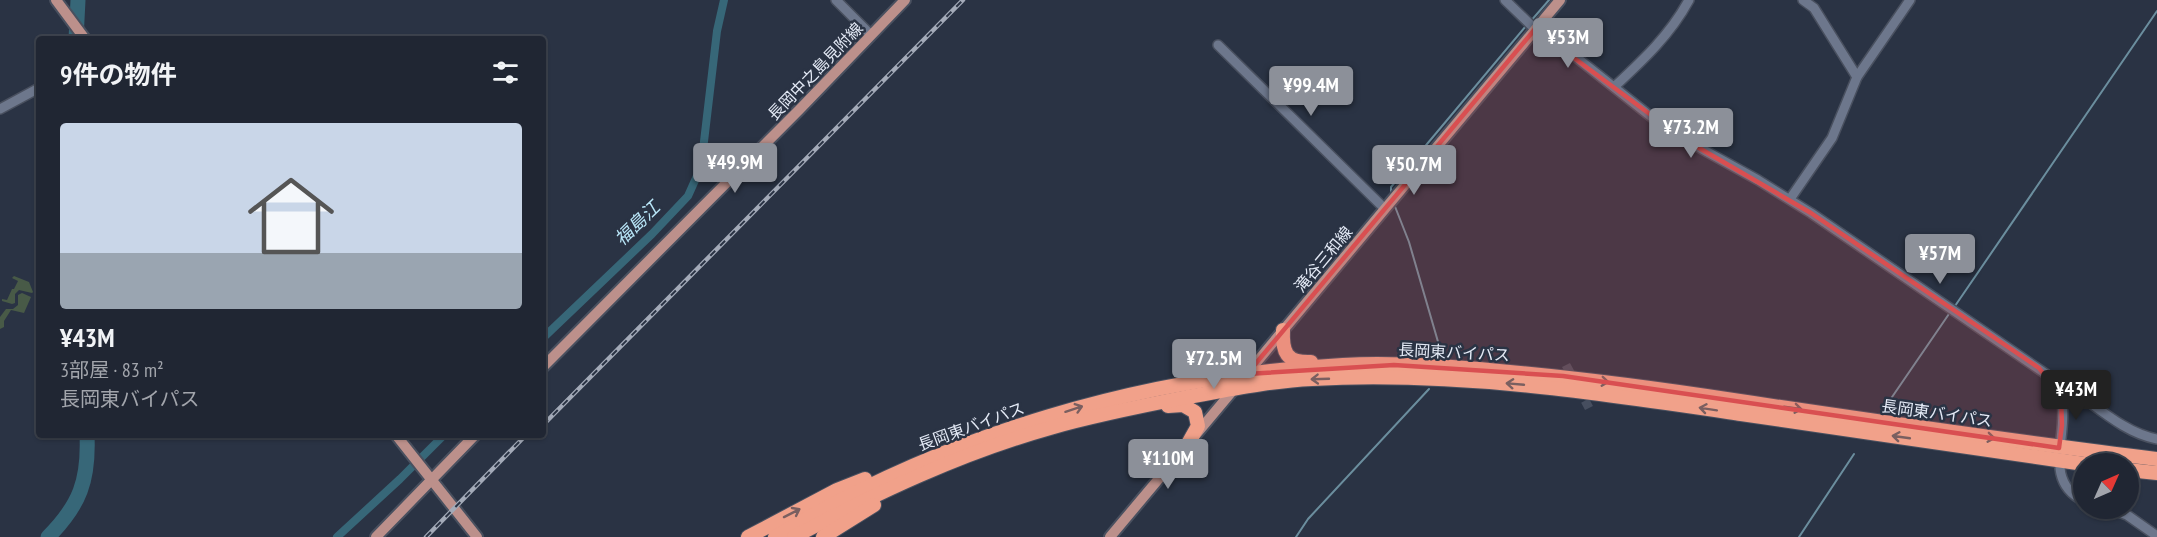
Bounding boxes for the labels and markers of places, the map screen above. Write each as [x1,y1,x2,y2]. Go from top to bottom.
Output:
pin: ¥53M [1532,18,1604,69]
pin: ¥99.4M [1262,66,1360,117]
pin: ¥73.2M [1642,108,1740,159]
pin: ¥49.9M [686,143,784,194]
pin: ¥50.7M [1365,145,1463,196]
pin: ¥57M [1904,234,1976,285]
pin: ¥72.5M [1165,339,1263,390]
pin: ¥43M [2040,370,2112,421]
pin: ¥110M [1126,439,1210,490]

